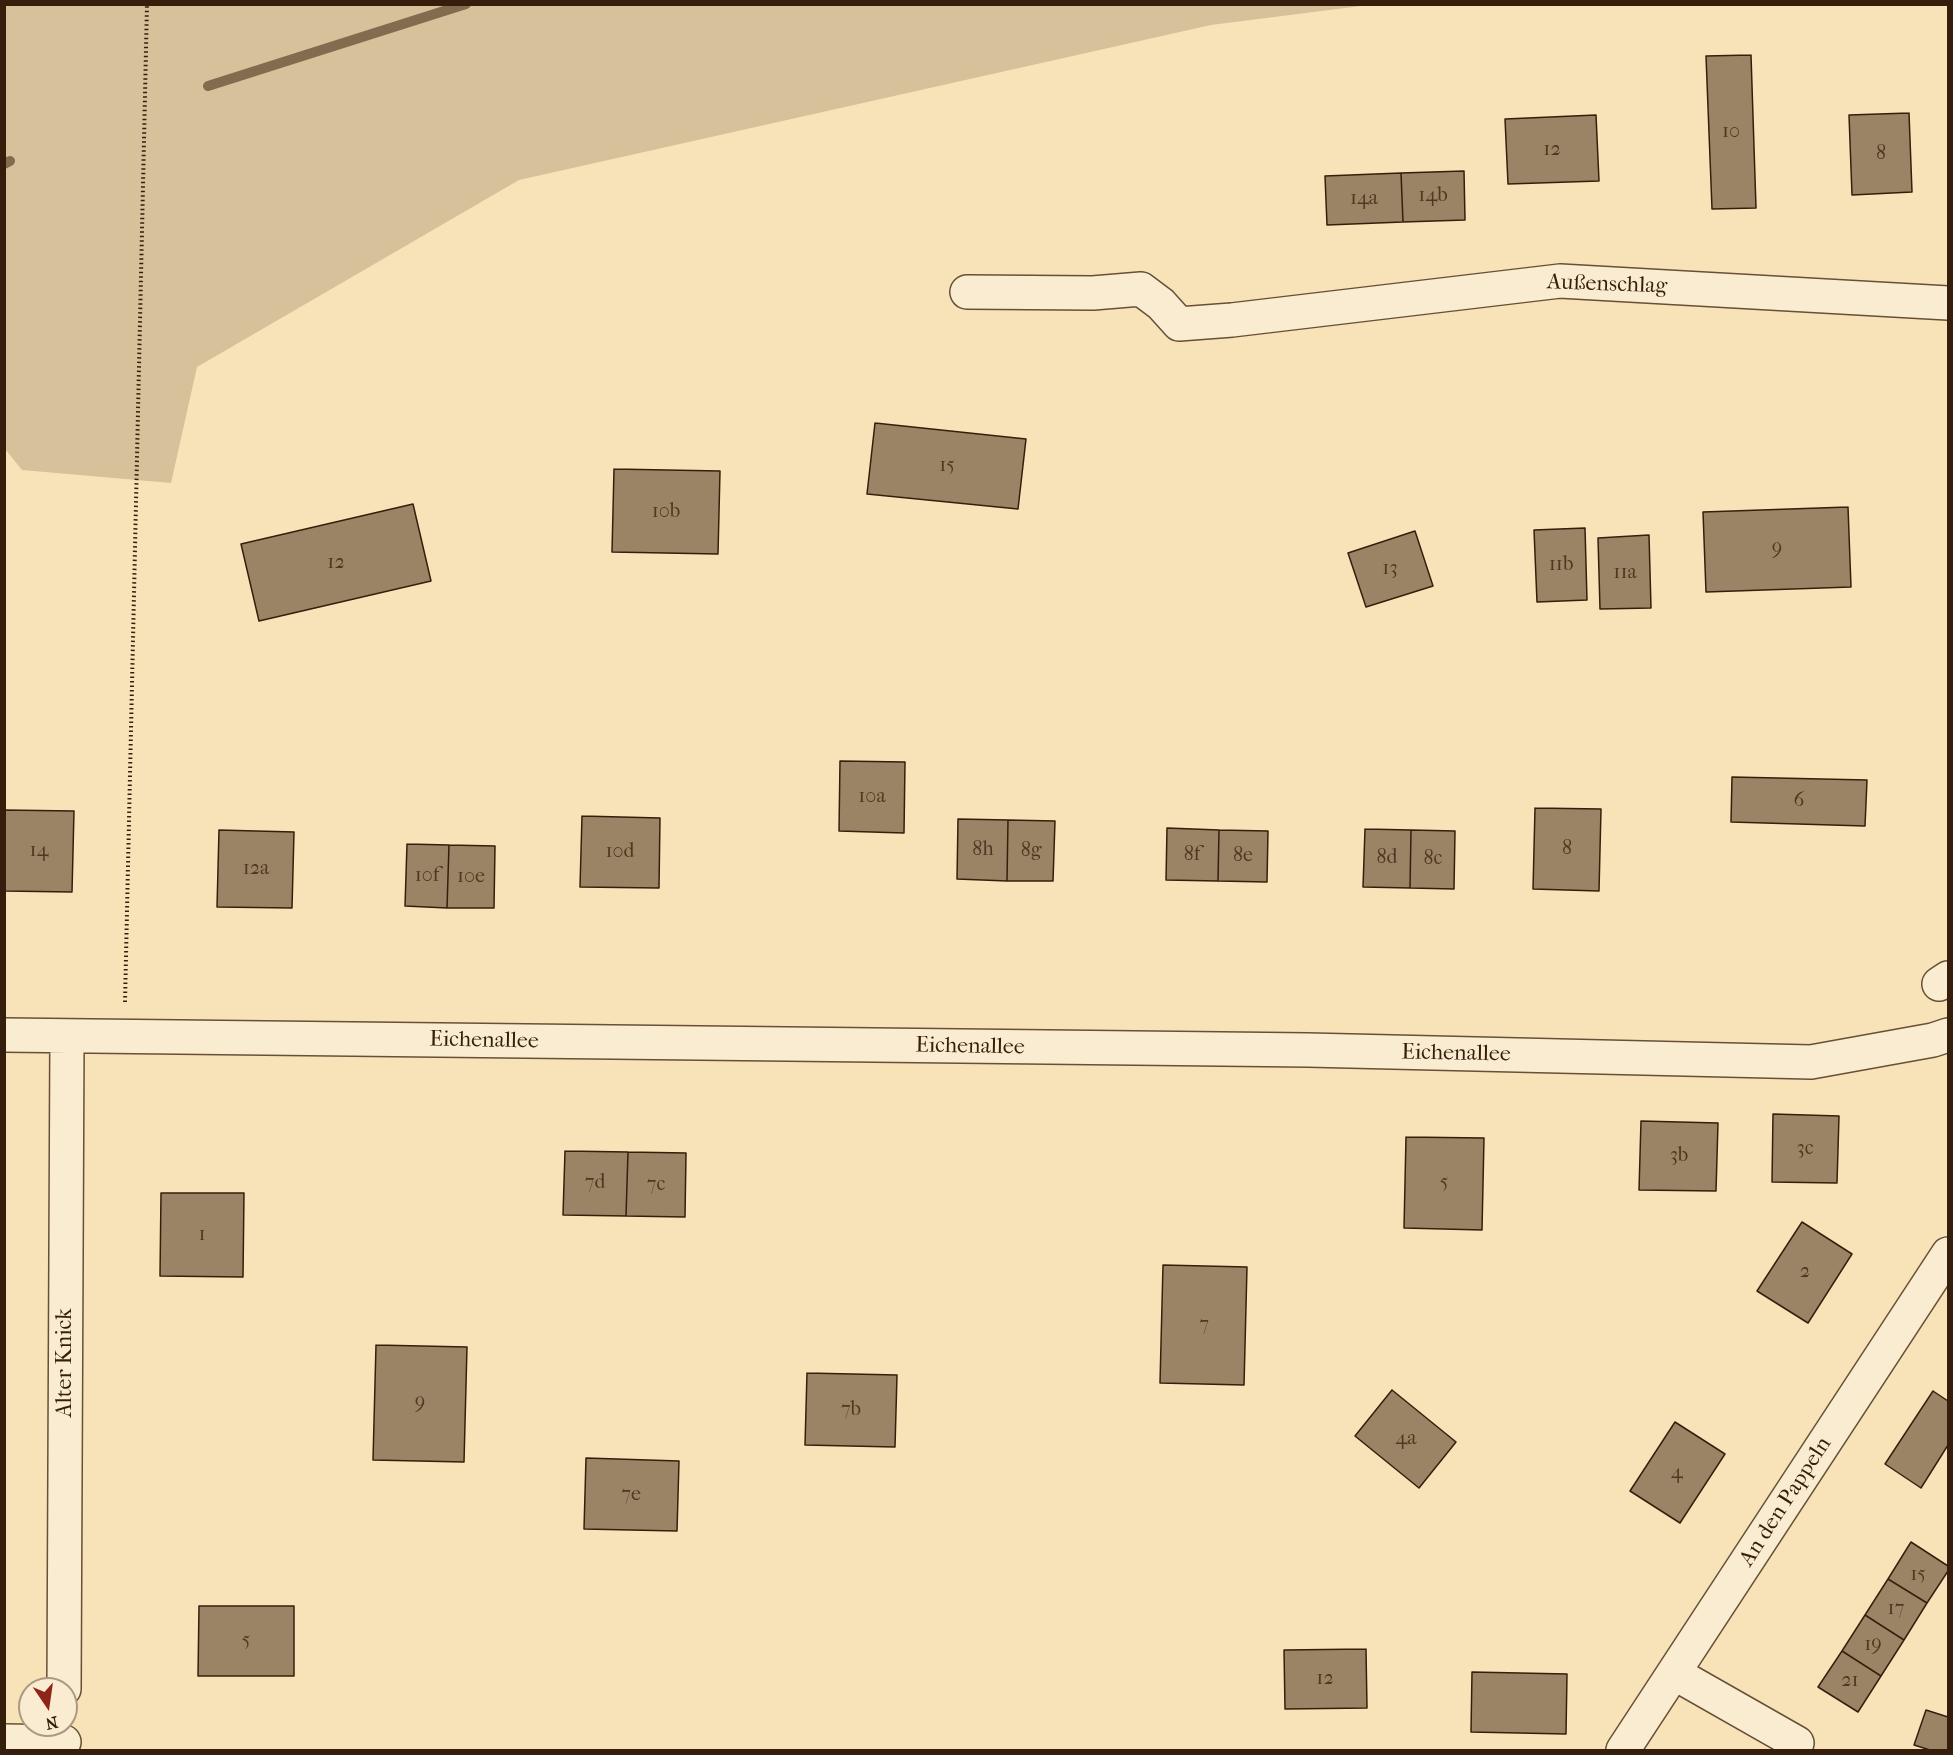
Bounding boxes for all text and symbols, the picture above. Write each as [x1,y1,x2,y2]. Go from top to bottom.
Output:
house number: 10 [1722,120,1740,144]
house number: 12 [1543,138,1561,162]
house number: 8 [1876,142,1886,166]
house number: 14b [1418,184,1448,208]
house number: 14a [1350,187,1378,211]
street label: Außenschlag [1546,270,1668,300]
house number: 15 [939,454,955,478]
house number: 10b [652,500,680,524]
house number: 9 [1772,537,1782,561]
house number: 12 [327,551,345,575]
house number: 11b [1549,553,1573,577]
house number: 13 [1382,557,1398,581]
house number: 11a [1613,561,1637,585]
house number: 10a [858,785,886,809]
house number: 6 [1794,789,1804,813]
house number: 8 [1562,837,1572,861]
house number: 8h [972,838,994,862]
house number: 14 [30,839,48,863]
house number: 8g [1021,839,1041,863]
house number: 10d [606,840,634,864]
house number: 8f [1184,843,1200,867]
house number: 8e [1233,844,1253,868]
house number: 8d [1377,846,1397,870]
house number: 8c [1424,847,1442,871]
house number: 12a [243,857,269,881]
house number: 10f [415,864,439,888]
house number: 10e [457,865,485,889]
street label: Eichenallee [429,1027,539,1055]
street label: Eichenallee [915,1033,1025,1061]
street label: Eichenallee [1401,1040,1511,1068]
house number: 3c [1796,1137,1814,1161]
house number: 3b [1670,1144,1688,1168]
house number: 7d [585,1171,605,1195]
house number: 5 [1440,1171,1448,1195]
house number: 7c [647,1173,665,1197]
house number: 1 [198,1223,206,1247]
house number: 2 [1800,1260,1810,1284]
street label: Alter Knick [53,1308,79,1418]
house number: 7 [1199,1313,1209,1337]
house number: 9 [415,1391,425,1415]
house number: 7b [841,1398,861,1422]
house number: 4a [1395,1427,1417,1451]
street label: An den Pappeln [1734,1432,1838,1572]
house number: 4 [1671,1461,1683,1485]
house number: 7e [621,1483,641,1507]
house number: 15 [1910,1563,1926,1587]
house number: 17 [1888,1597,1904,1621]
house number: 5 [242,1629,250,1653]
house number: 19 [1864,1633,1882,1657]
house number: 12 [1316,1667,1334,1691]
house number: 21 [1841,1669,1859,1693]
north arrow [18,1677,78,1737]
text: N [44,1712,60,1734]

